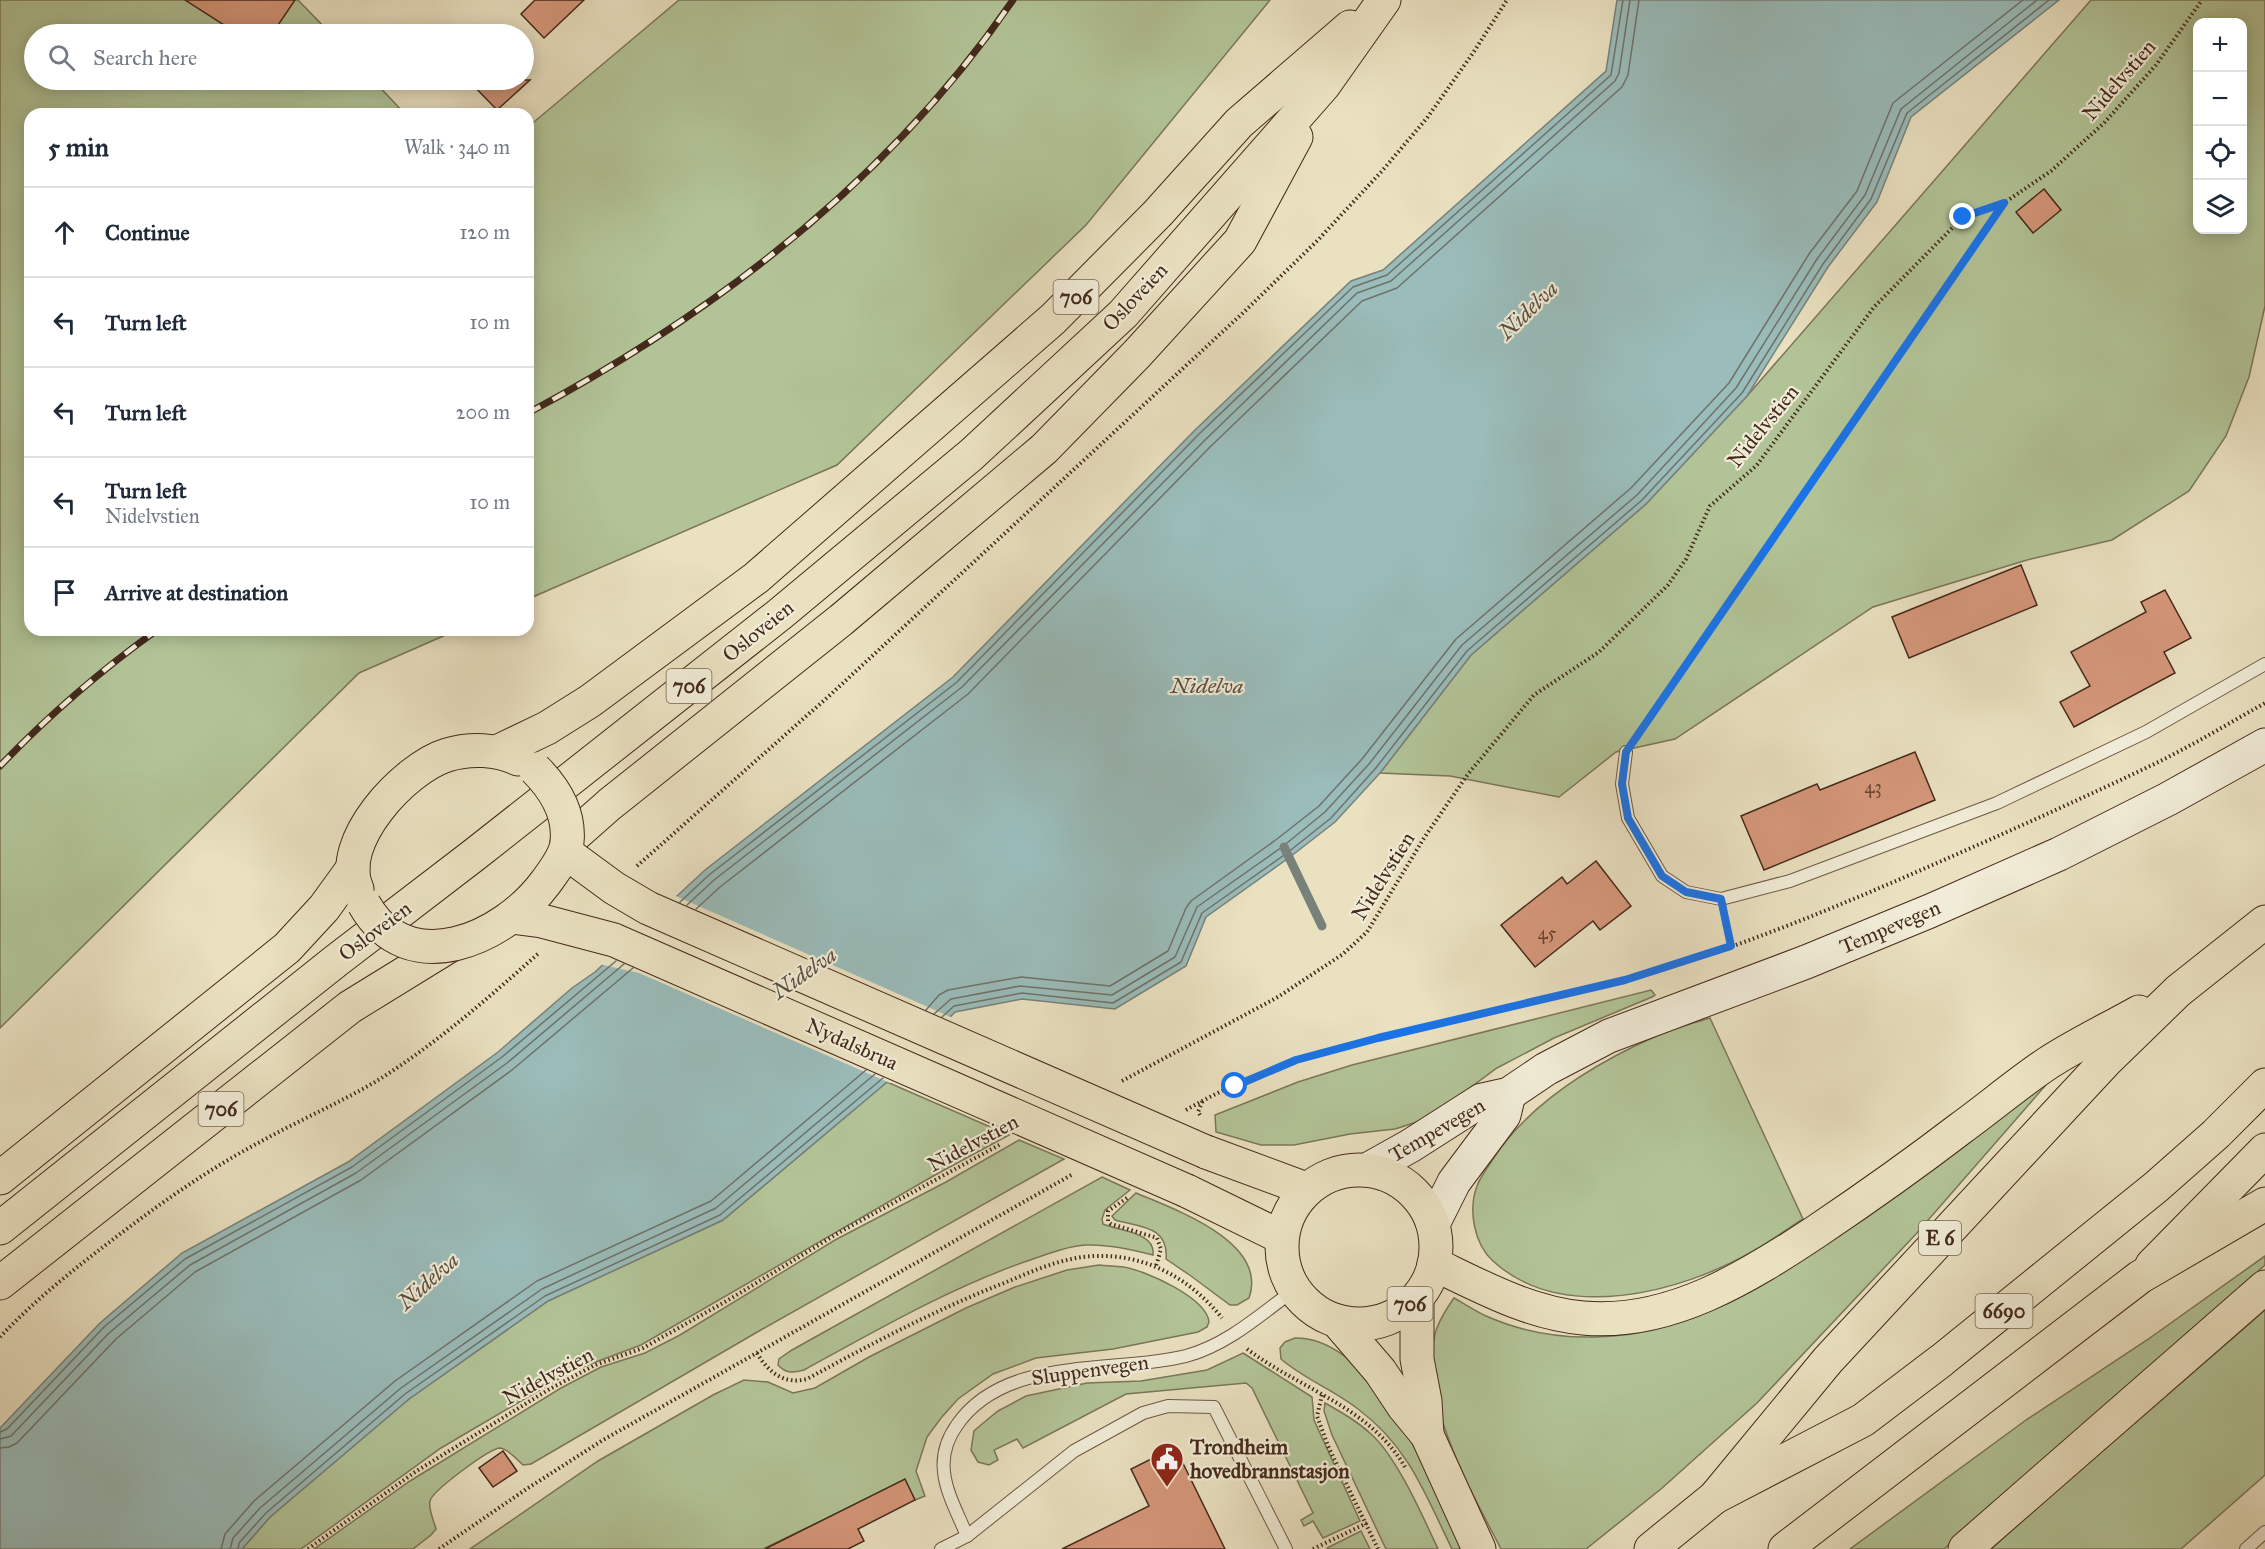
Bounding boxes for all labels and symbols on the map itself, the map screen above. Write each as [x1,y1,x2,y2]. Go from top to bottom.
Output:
street label: Nidelvstien [2077,34,2161,126]
route end [1949,203,1975,229]
street label: Osloveien [1097,257,1173,337]
water label: Nidelva [1491,275,1564,346]
road number: 706 [1054,280,1098,314]
street label: Nidelvstien [1722,379,1804,473]
street label: Osloveien [717,594,799,668]
road number: 706 [666,669,712,703]
water label: Nidelva [1169,672,1243,699]
house number: 43 [1864,776,1882,798]
street label: Nidelvstien [1346,827,1420,925]
street label: Tempevegen [1836,894,1944,960]
street label: Osloveien [334,895,416,967]
house number: 45 [1538,922,1557,944]
water label: Nidelva [765,941,842,1006]
street label: Nydalsbrua [802,1012,902,1076]
route start [1221,1072,1247,1098]
road number: 706 [198,1092,244,1126]
street label: Tempevegen [1384,1092,1490,1168]
street label: Nidelvstien [923,1108,1023,1178]
road number: E 6 [1919,1221,1961,1255]
water label: Nidelva [390,1247,464,1317]
road number: 706 [1388,1287,1432,1321]
road number: 6690 [1976,1294,2032,1328]
street label: Nidelvstien [498,1341,598,1411]
street label: Sluppenvegen [1030,1349,1150,1391]
place label: Trondheim hovedbrannstasjon [1189,1434,1350,1484]
public building icon: Trondheim hovedbrannstasjon [1149,1441,1185,1488]

